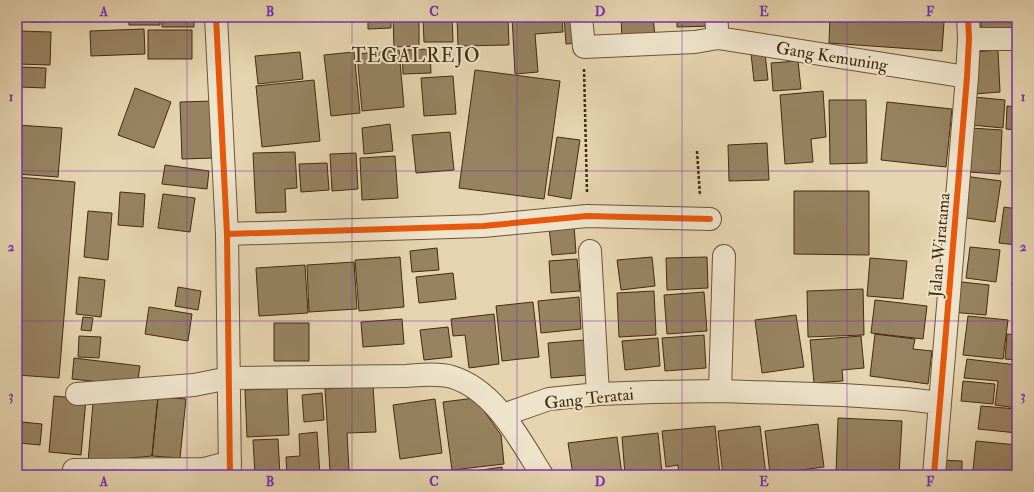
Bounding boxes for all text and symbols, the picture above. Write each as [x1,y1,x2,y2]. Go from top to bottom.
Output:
text: A [99,4,109,20]
text: B [266,4,274,20]
text: C [429,4,439,20]
text: D [595,4,606,20]
text: E [759,4,769,20]
text: F [926,4,935,20]
street label: Gang Kemuning [774,37,890,76]
district label: TEGALREJO [352,44,480,68]
text: 1 [9,89,14,105]
text: 1 [1021,89,1026,105]
street label: Jalan Wiratama [924,191,956,299]
text: 2 [8,239,15,255]
text: 2 [1020,239,1027,255]
street label: Gang Teratai [543,383,635,414]
text: 3 [9,388,14,404]
text: 3 [1021,388,1026,404]
text: A [99,474,109,490]
text: B [266,474,274,490]
text: C [429,474,439,490]
text: D [595,474,606,490]
text: E [759,474,769,490]
text: F [926,474,935,490]

